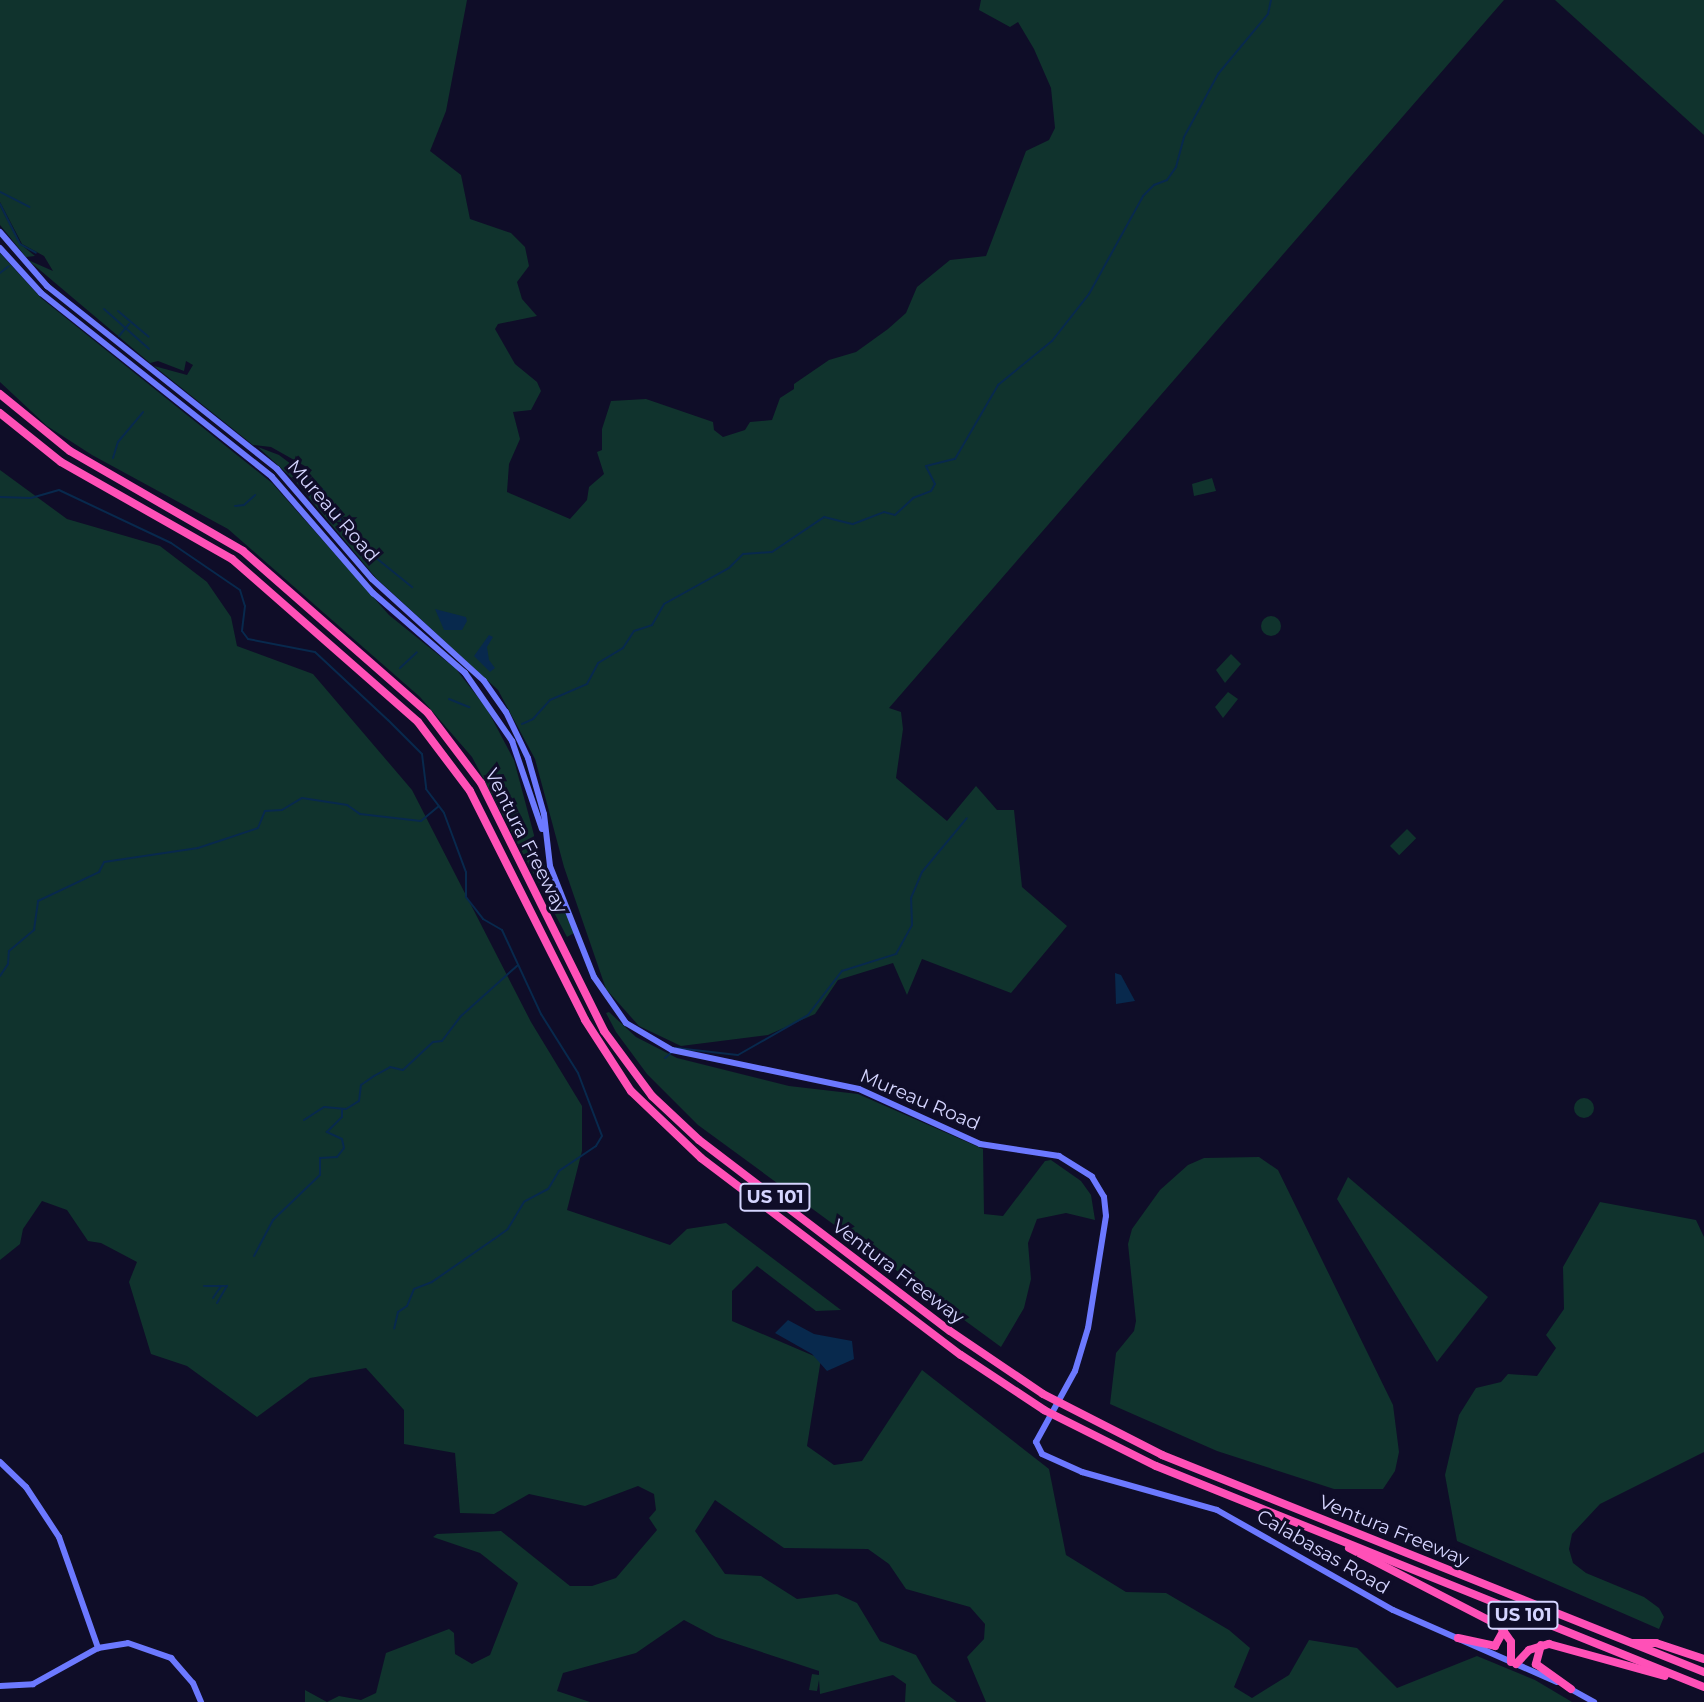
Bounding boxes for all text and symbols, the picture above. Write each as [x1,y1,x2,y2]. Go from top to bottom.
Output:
street label: Mureau Road [282,455,384,567]
street label: Ventura Freeway [480,765,572,917]
street label: Mureau Road [857,1064,983,1136]
road number: US 101 [738,1182,812,1212]
street label: Ventura Freeway [827,1215,969,1329]
street label: Ventura Freeway [1316,1491,1472,1571]
street label: Calabasas Road [1253,1505,1393,1599]
road number: US 101 [1486,1600,1560,1630]

